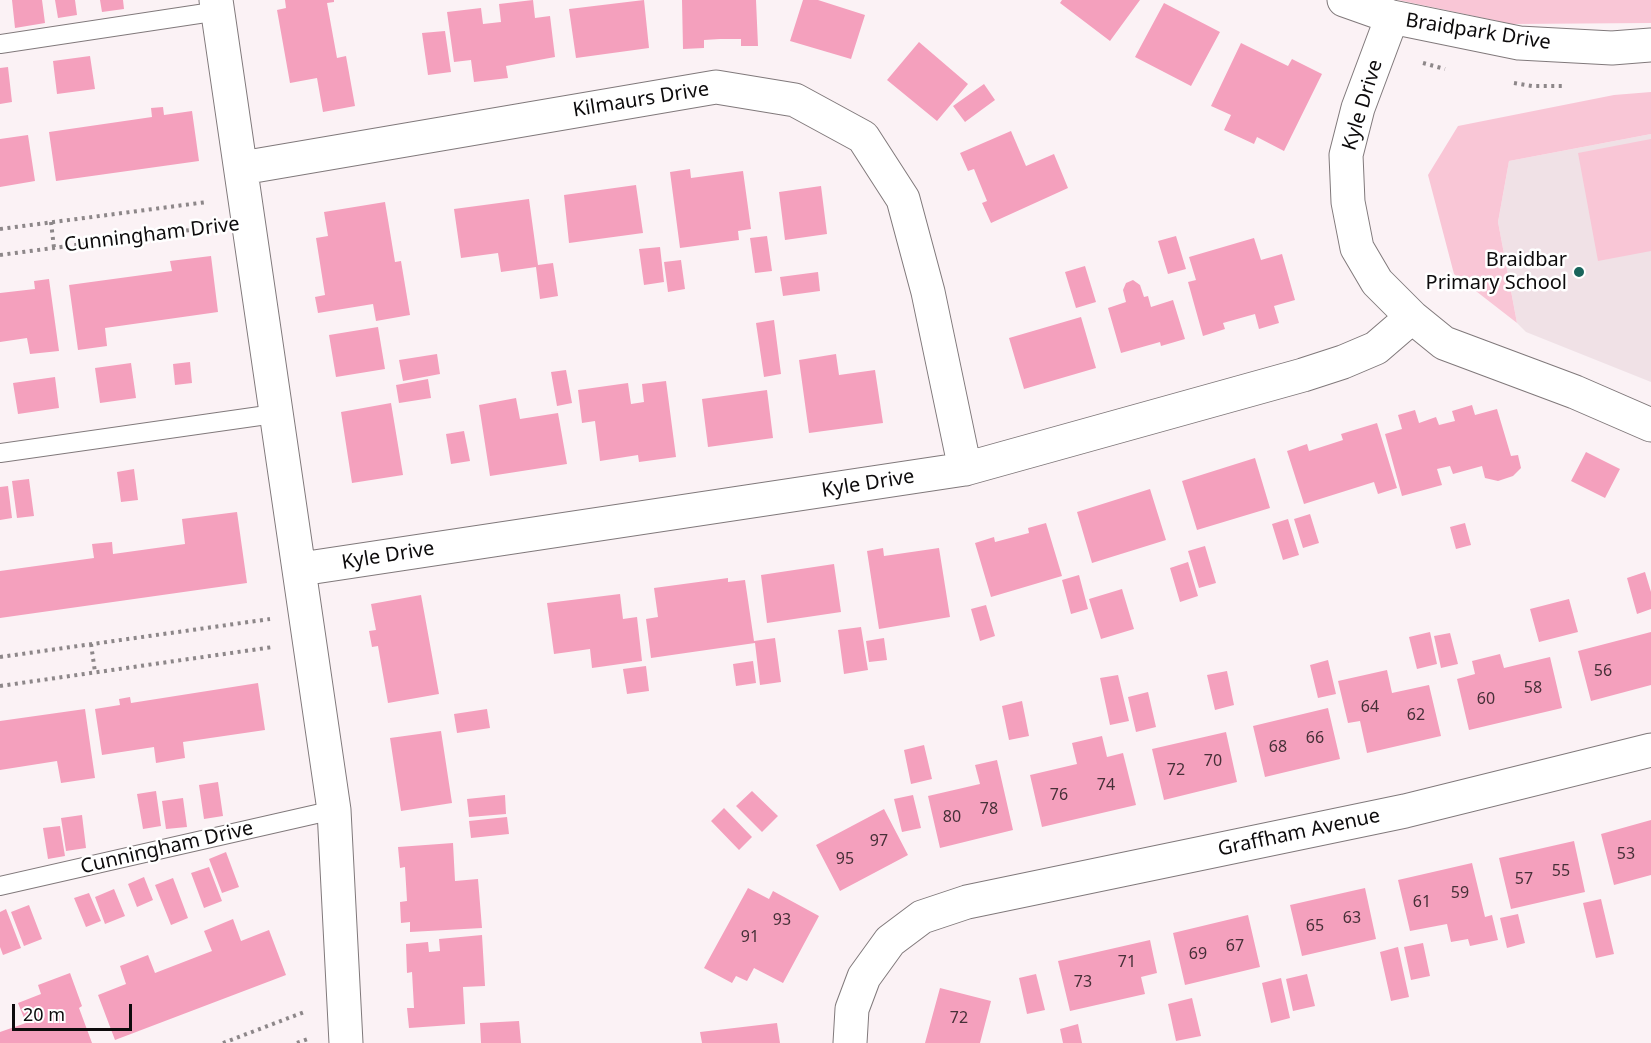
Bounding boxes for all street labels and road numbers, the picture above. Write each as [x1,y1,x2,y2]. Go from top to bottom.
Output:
street label: Braidpark Drive [1404,9,1552,55]
street label: Kyle Drive [1338,57,1388,153]
street label: Kilmaurs Drive [571,77,711,123]
street label: Cunningham Drive [63,212,241,258]
street label: Kyle Drive [820,465,916,503]
street label: Kyle Drive [340,537,436,575]
street label: Graffham Avenue [1216,804,1382,862]
street label: Cunningham Drive [78,816,256,880]

